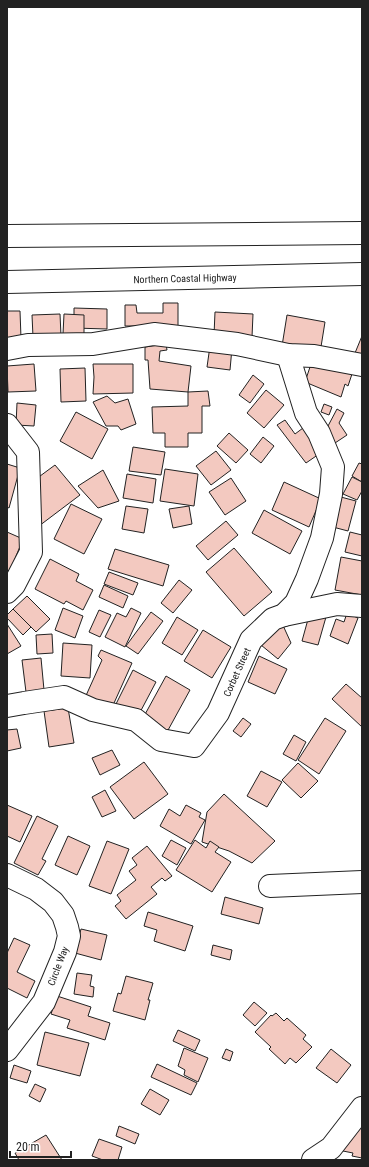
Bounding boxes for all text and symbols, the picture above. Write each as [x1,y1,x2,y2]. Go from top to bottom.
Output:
street label: Northern Coastal Highway [133,271,237,285]
street label: Corbet Street [221,646,252,698]
street label: Circle Way [45,945,71,987]
scale bar [10,1133,71,1159]
text: 20 m [16,1140,40,1154]

